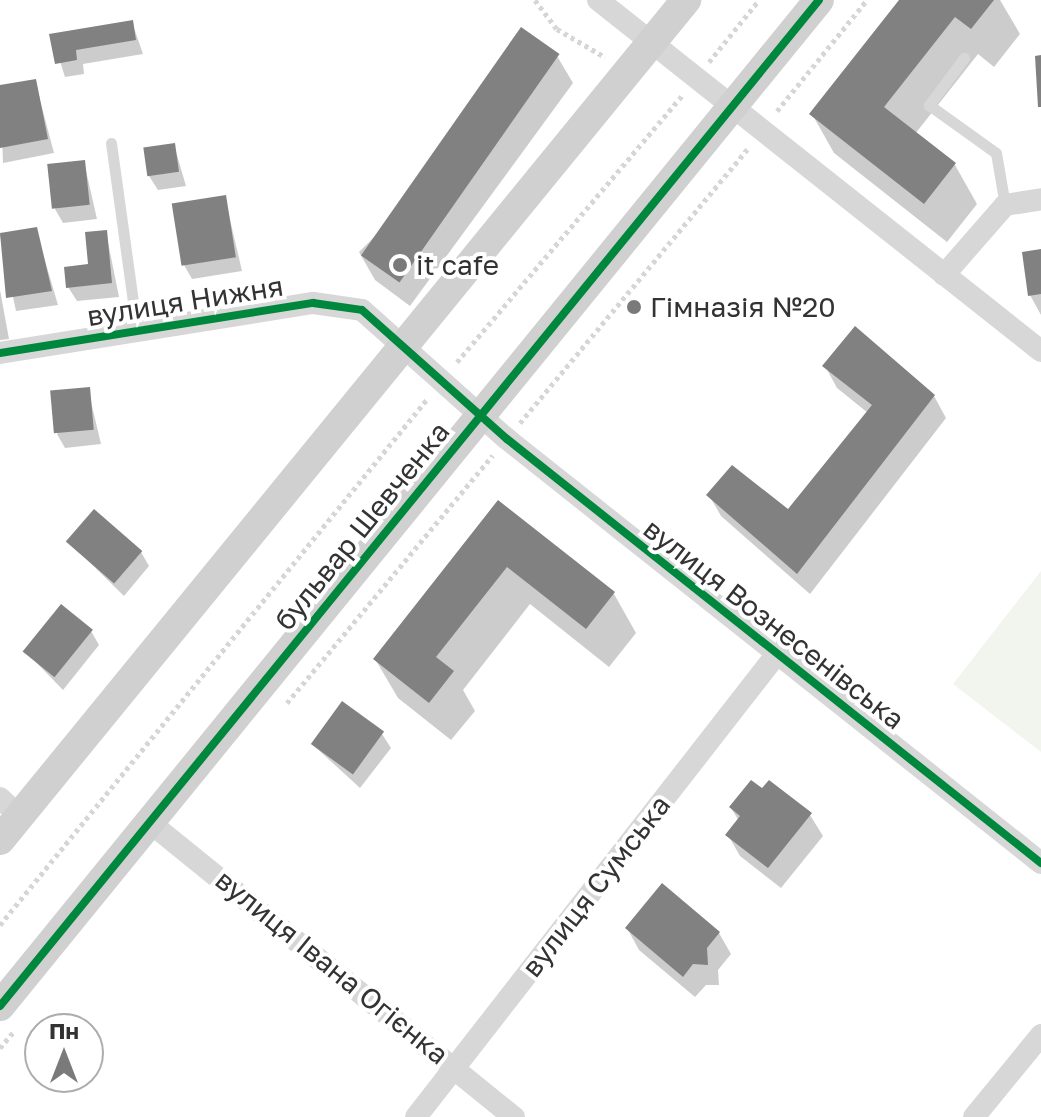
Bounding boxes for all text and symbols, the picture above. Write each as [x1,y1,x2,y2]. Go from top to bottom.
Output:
place label: it cafe [416,248,499,282]
marker: it cafe [391,256,409,274]
street label: вулиця Нижня [84,269,286,333]
place label: Гімназія №20 [650,290,836,324]
marker: Гімназія №20 [625,298,643,316]
street label: бульвар Шевченка [268,415,456,637]
street label: вулиця Вознесенівська [637,512,911,736]
street label: вулиця Сумська [515,789,677,983]
street label: вулиця Івана Огієнка [209,863,455,1071]
north arrow [24,1013,104,1093]
text: Пн [49,1017,79,1044]

